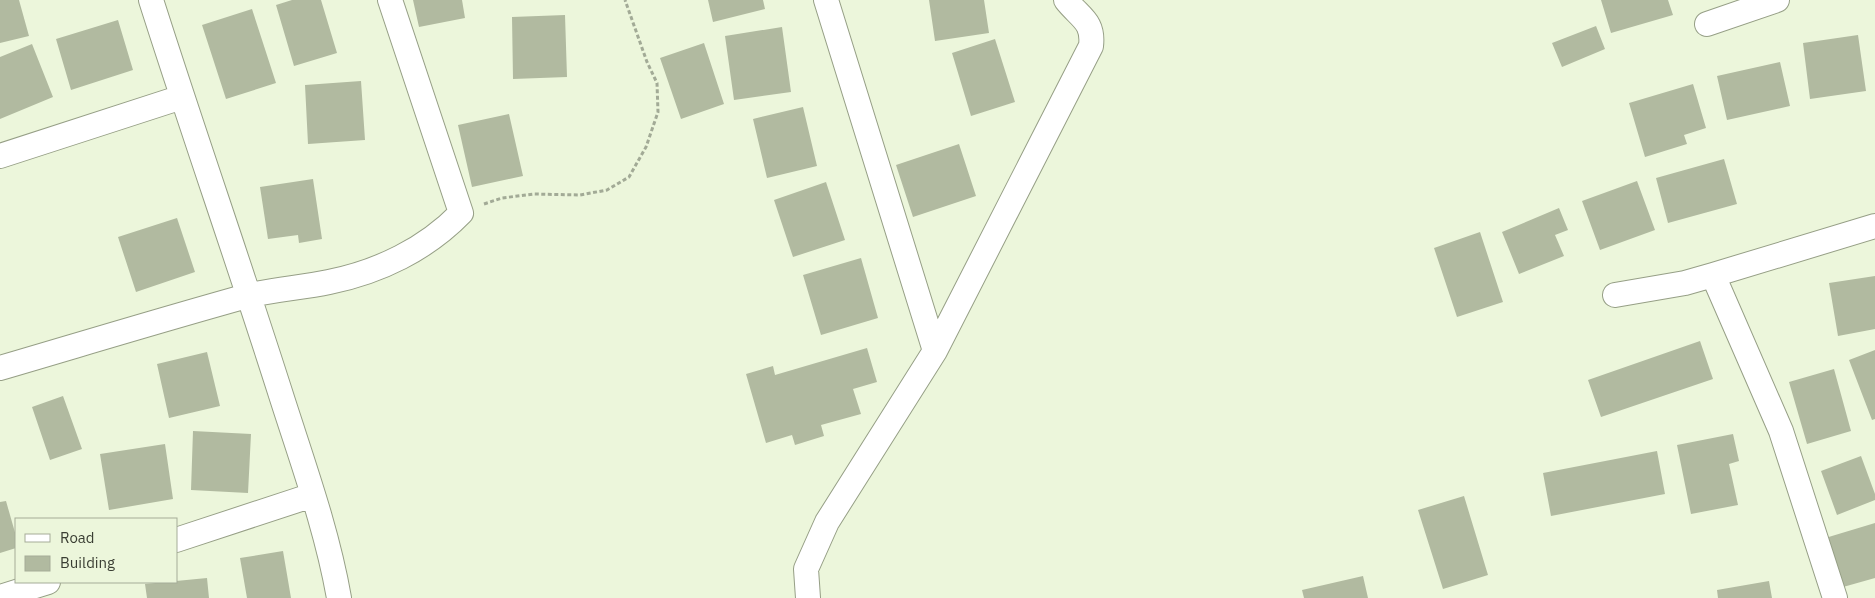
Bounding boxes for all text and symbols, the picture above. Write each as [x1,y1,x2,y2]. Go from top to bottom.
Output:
legend [15,518,178,583]
text: Road [60,528,95,547]
text: Building [60,553,115,572]

